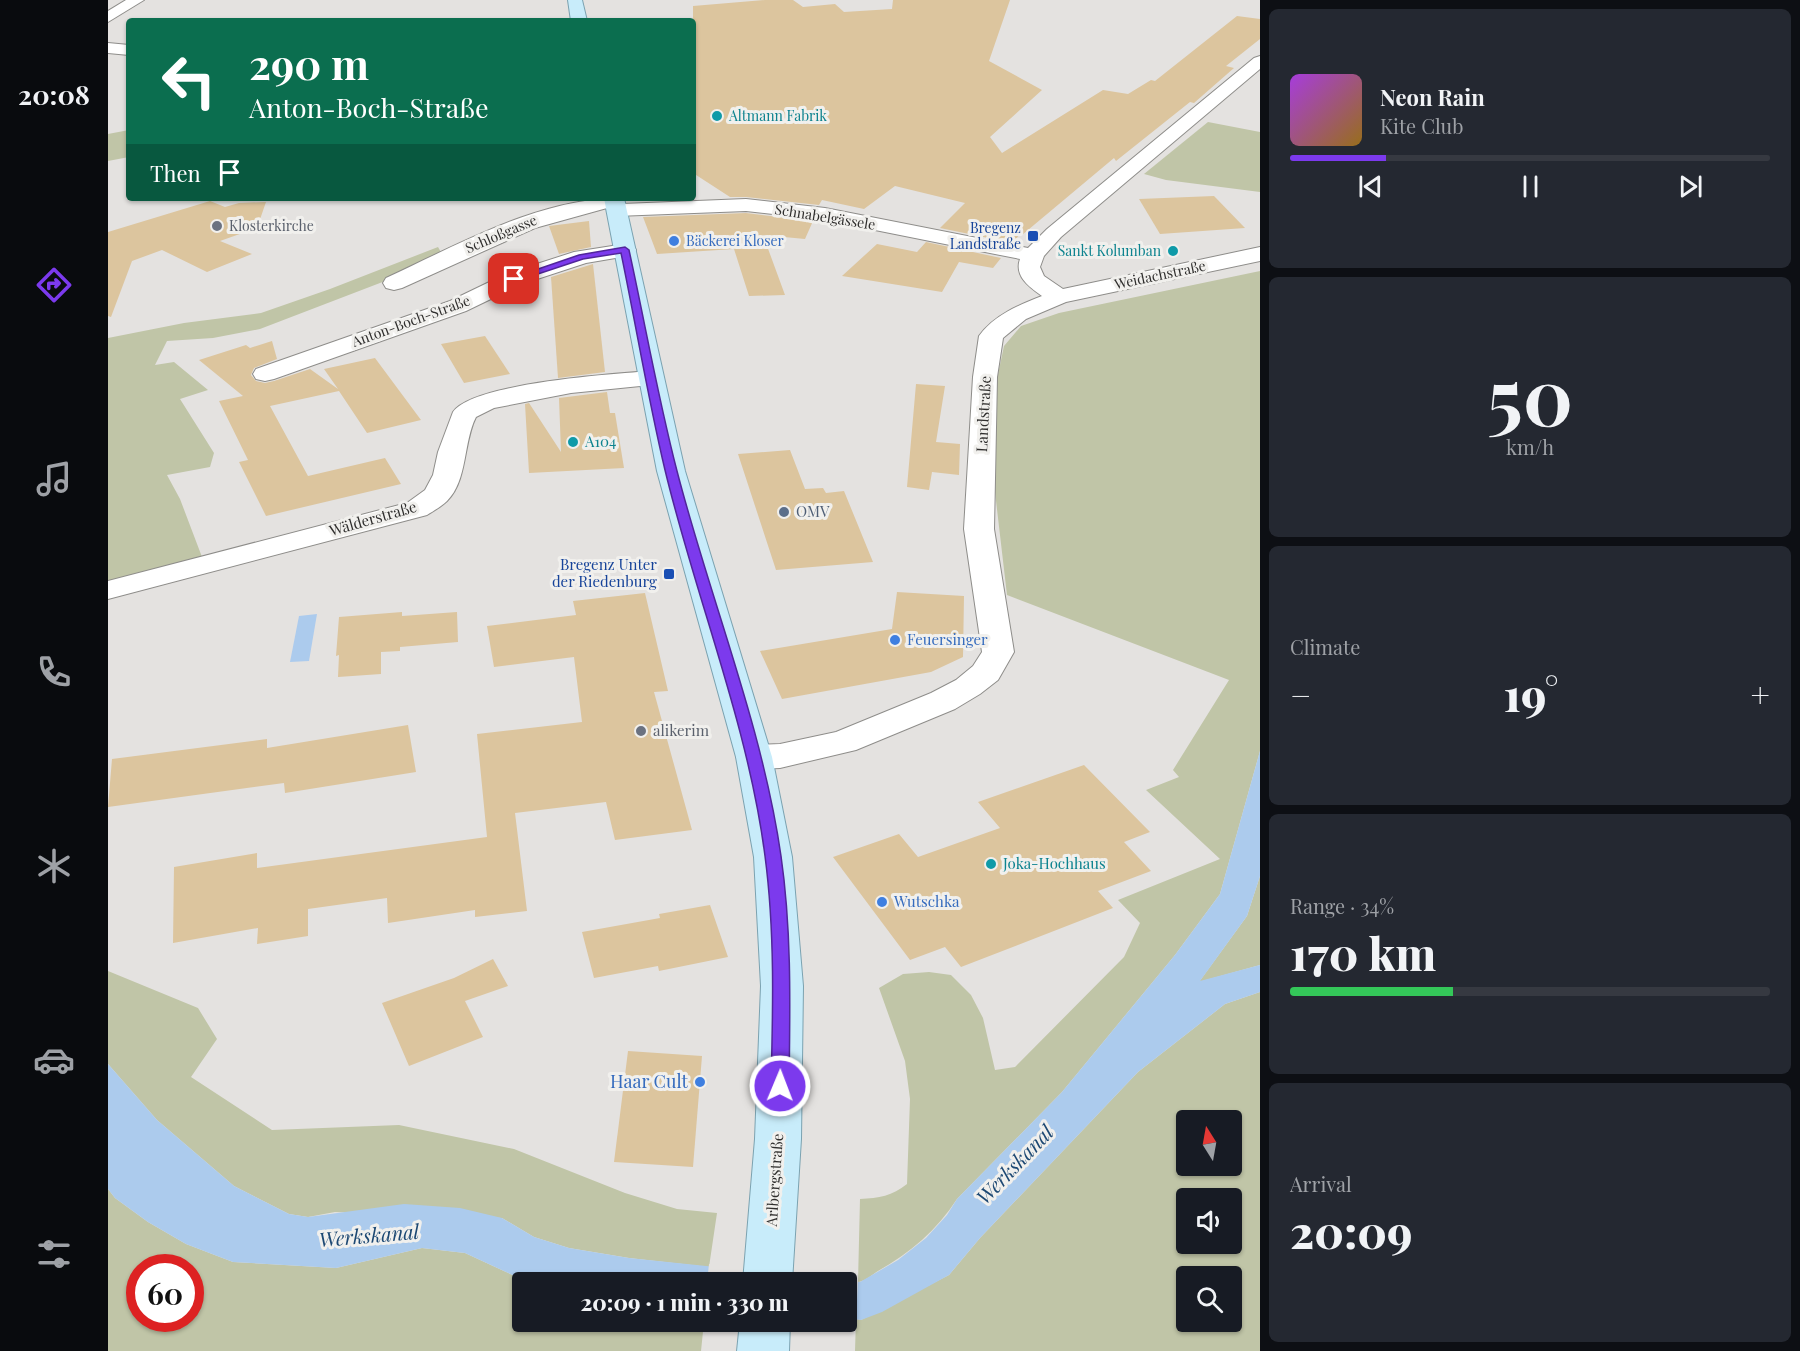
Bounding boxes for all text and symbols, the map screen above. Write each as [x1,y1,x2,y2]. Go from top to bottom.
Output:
text: 290 m [249,35,369,91]
icon: left [150,42,228,120]
text: 20:08 [18,76,90,112]
text: Neon Rain [1380,82,1485,112]
text: Anton-Boch-Straße [249,89,489,125]
place label: Altmann Fabrik [728,106,827,125]
marker: Altmann Fabrik [710,109,724,123]
text: Kite Club [1380,112,1464,139]
icon: arrive [213,156,246,189]
text: Then [150,158,201,188]
icon: previous [1354,170,1387,203]
icon: pause [1514,170,1547,203]
icon: next [1674,170,1707,203]
street label: Schnabelgässele [773,199,877,234]
street label: Schloßgasse [462,210,540,257]
place label: Klosterkirche [229,216,314,235]
place label: Bregenz Landstraße [950,218,1021,253]
marker: Klosterkirche [210,219,224,233]
marker: Bregenz Landstraße [1026,229,1040,243]
place label: Bäckerei Kloser [686,231,785,250]
marker: Bäckerei Kloser [667,234,681,248]
place label: Sankt Kolumban [1058,241,1162,260]
marker: Sankt Kolumban [1166,244,1180,258]
pin [488,253,539,304]
street label: Weidachstraße [1112,256,1207,294]
icon: arrive [497,262,530,295]
icon: directions [33,264,75,306]
street label: Anton-Boch-Straße [348,290,472,351]
text: 50 [1487,342,1573,446]
street label: Landstraße [971,375,995,453]
place label: A104 [584,431,616,451]
text: km/h [1506,433,1554,460]
marker: A104 [566,435,580,449]
icon: music [33,458,75,500]
street label: Wälderstraße [326,496,419,540]
place label: OMV [796,501,830,521]
marker: OMV [777,505,791,519]
place label: Bregenz Unter der Riedenburg [552,554,657,591]
marker: Bregenz Unter der Riedenburg [662,567,676,581]
place label: Feuersinger [907,629,988,649]
marker: Feuersinger [888,633,902,647]
text: Climate [1290,633,1360,660]
icon: phone [33,651,75,693]
text: 19° [1504,663,1558,723]
text: − [1290,672,1311,716]
text: + [1751,672,1770,716]
place label: alikerim [653,720,710,740]
marker: alikerim [634,724,648,738]
icon: climate [33,845,75,887]
place label: Joka-Hochhaus [1002,853,1106,873]
marker: Joka-Hochhaus [984,857,998,871]
place label: Wutschka [893,891,960,911]
text: Range · 34% [1290,892,1394,919]
marker: Wutschka [875,895,889,909]
text: 170 km [1290,922,1436,982]
icon: car [33,1039,75,1081]
position arrow [748,1054,812,1118]
place label: Haar Cult [610,1069,689,1093]
marker: Haar Cult [693,1075,707,1089]
north arrow [1176,1110,1242,1176]
map controls [1176,1110,1242,1332]
water label: Werkskanal [969,1117,1060,1209]
street label: Arlbergstraße [761,1133,787,1228]
text: Arrival [1290,1170,1352,1197]
button: sound [1176,1188,1242,1254]
text: 20:09 [1290,1200,1413,1260]
water label: Werkskanal [318,1217,422,1252]
icon: filters [33,1233,75,1275]
speed limit sign: 60 [126,1254,204,1332]
button: search [1176,1266,1242,1332]
text: 20:09 · 1 min · 330 m [580,1287,789,1317]

